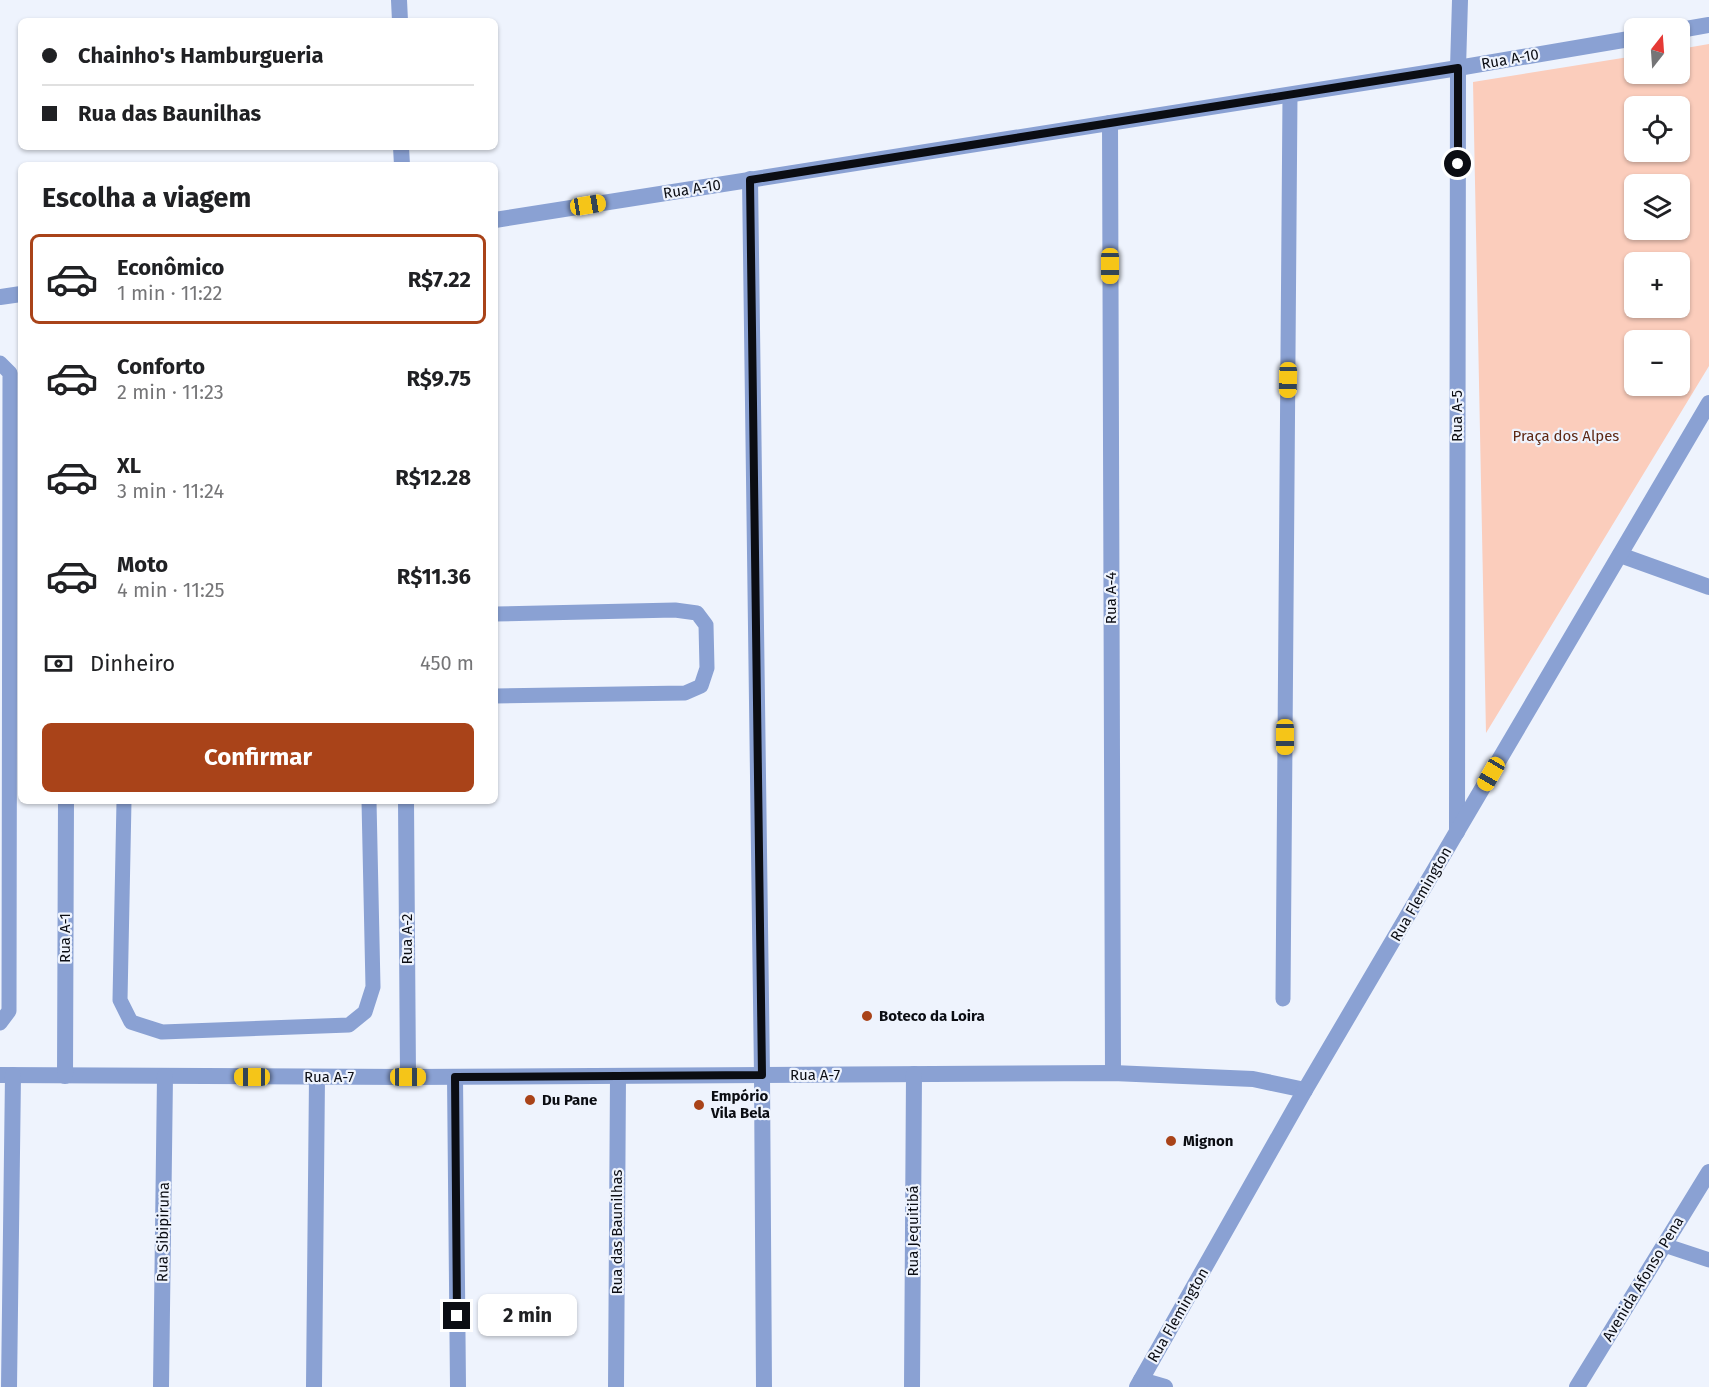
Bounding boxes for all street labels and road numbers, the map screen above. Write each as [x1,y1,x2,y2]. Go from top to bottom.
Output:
street label: Rua A-10 [1480,45,1540,73]
street label: Rua A-10 [662,176,722,202]
street label: Rua A-5 [1448,390,1466,442]
street label: Rua A-4 [1102,572,1120,624]
street label: Rua Flemington [1387,844,1455,944]
street label: Rua A-1 [56,913,74,963]
street label: Rua A-2 [398,914,416,964]
street label: Rua A-7 [790,1066,840,1084]
street label: Rua A-7 [304,1068,354,1086]
street label: Rua das Baunilhas [608,1169,626,1295]
street label: Rua Sibipiruna [153,1182,173,1282]
street label: Rua Jequitibá [904,1185,922,1277]
street label: Avenida Afonso Pena [1599,1213,1687,1345]
street label: Rua Flemington [1144,1265,1212,1365]

